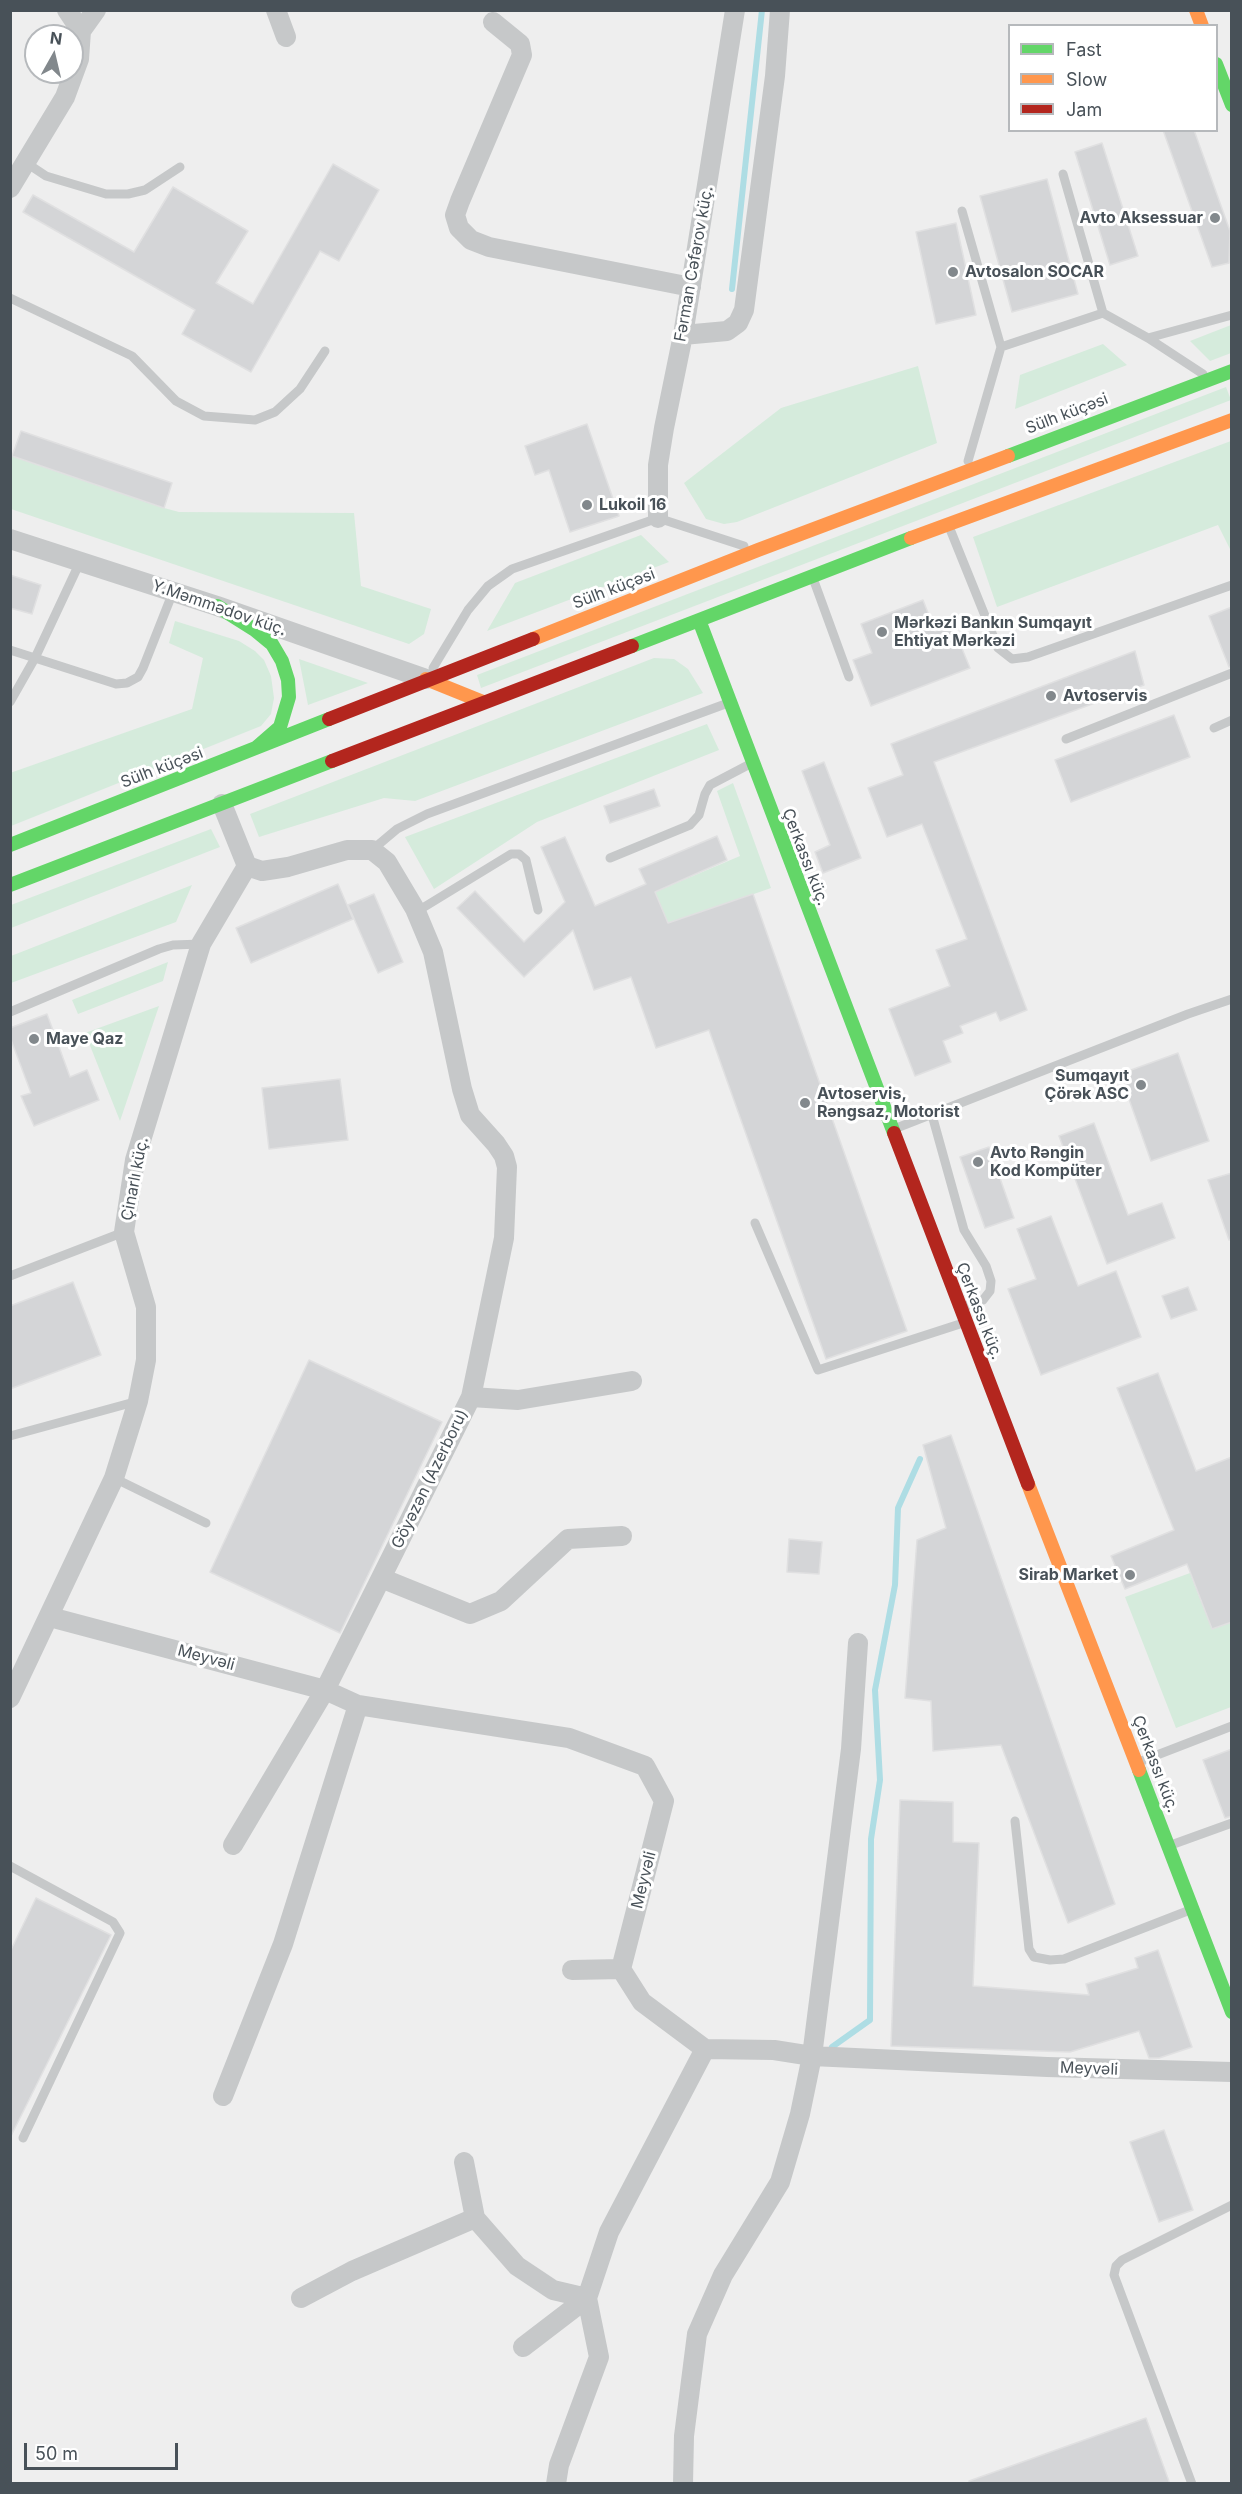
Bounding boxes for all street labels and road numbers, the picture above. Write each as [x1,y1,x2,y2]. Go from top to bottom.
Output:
street label: Fərman Cəfərov küç. [671,185,717,343]
street label: Sülh küçəsi [1023,390,1111,438]
street label: Sülh küçəsi [570,565,658,613]
street label: Y.Məmmədov küç. [149,576,289,640]
street label: Sülh küçəsi [118,744,206,792]
street label: Çerkassı küç. [778,806,832,908]
street label: Çinarlı küç. [118,1136,152,1222]
street label: Çerkassı küç. [952,1260,1006,1362]
street label: Göyəzən (Azerboru) [388,1406,472,1552]
street label: Meyvəli [175,1641,237,1675]
street label: Çerkassı küç. [1128,1713,1182,1815]
street label: Meyvəli [628,1849,660,1911]
street label: Meyvəli [1060,2058,1118,2080]

